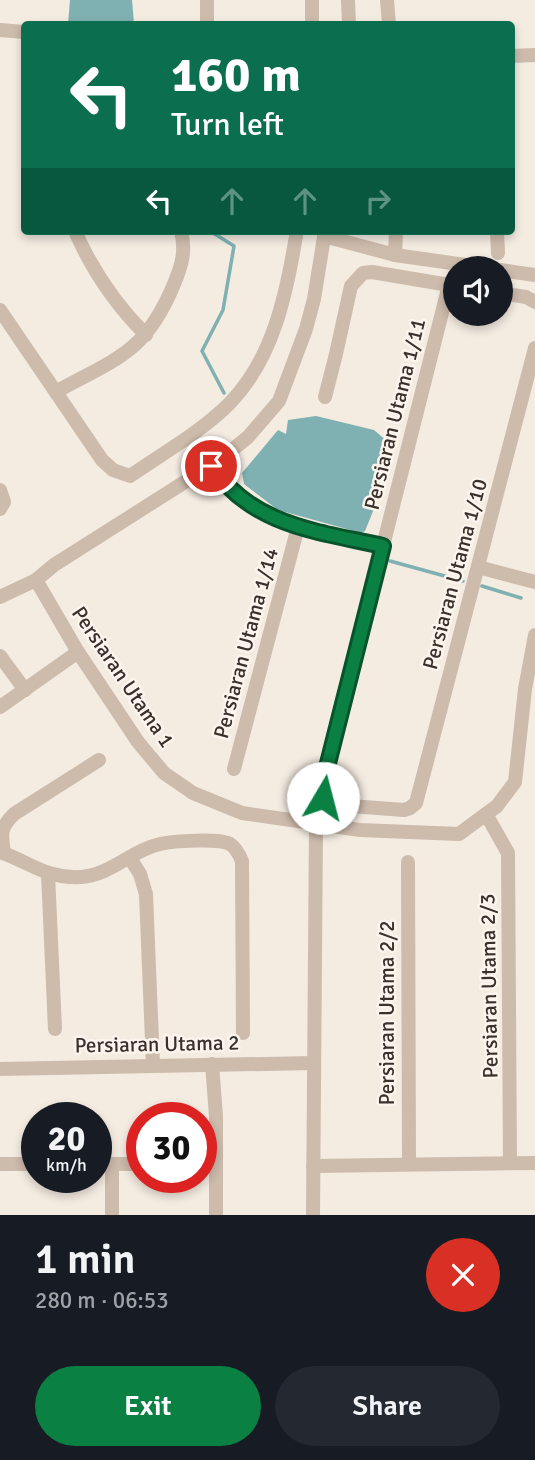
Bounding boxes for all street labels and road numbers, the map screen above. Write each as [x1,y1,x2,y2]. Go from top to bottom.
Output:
street label: Persiaran Utama 1/11 [359,316,431,512]
street label: Persiaran Utama 1/10 [417,476,493,672]
street label: Persiaran Utama 1/14 [208,545,284,741]
street label: Persiaran Utama 1 [66,601,180,753]
street label: Persiaran Utama 2/3 [474,893,504,1079]
street label: Persiaran Utama 2/2 [374,920,400,1106]
street label: Persiaran Utama 2 [74,1030,240,1058]

